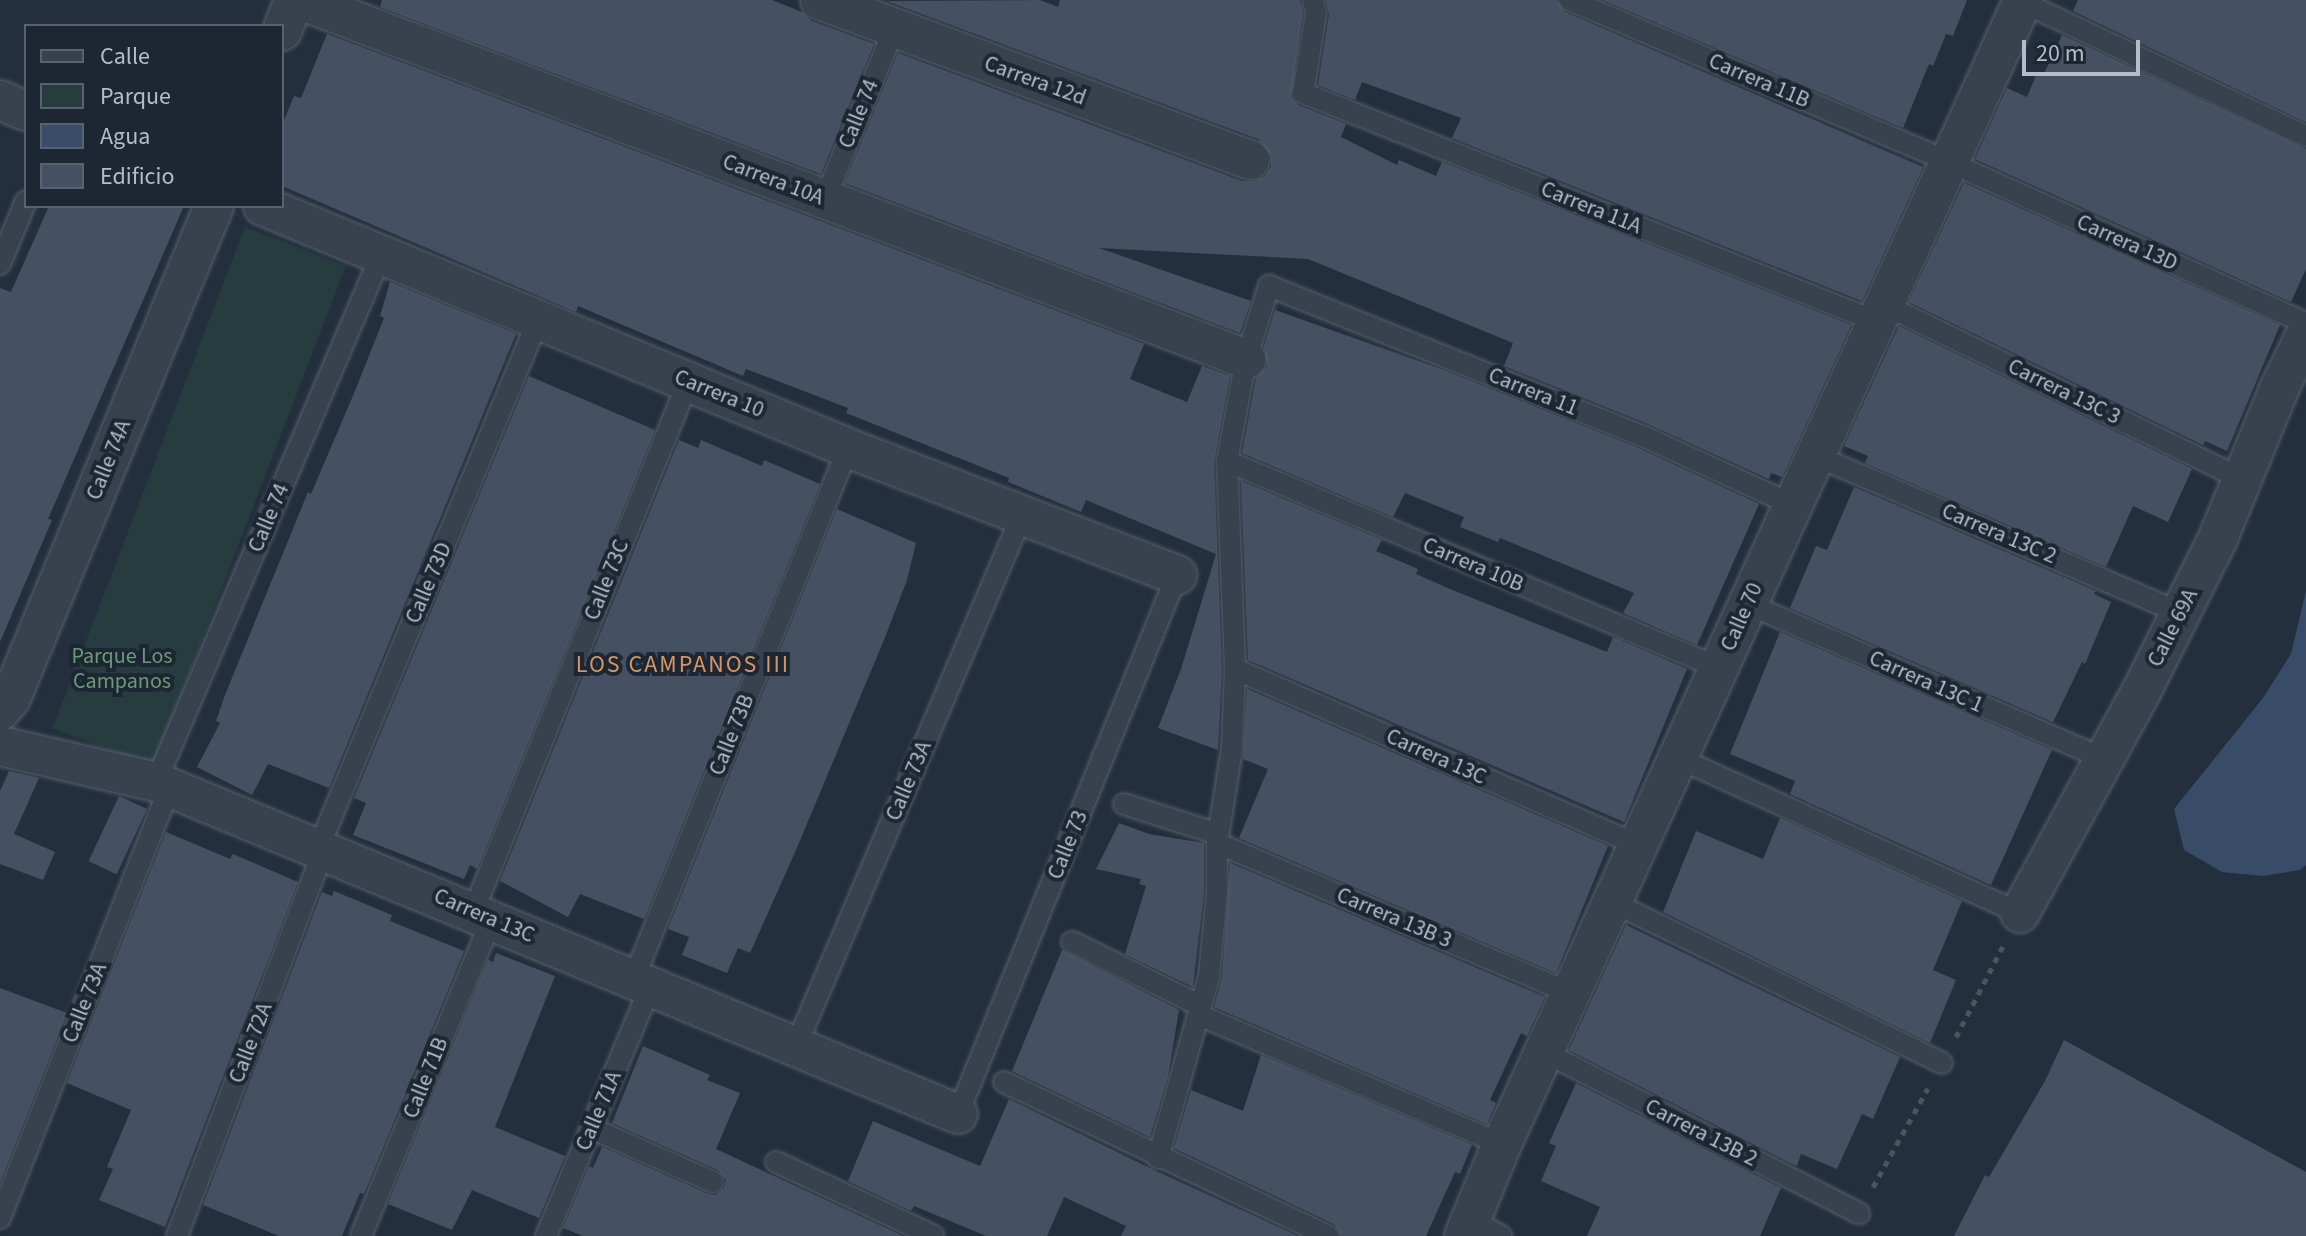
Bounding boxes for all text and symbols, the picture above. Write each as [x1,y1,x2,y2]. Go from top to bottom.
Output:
legend [24,24,284,208]
scale bar [2026,24,2144,74]
text: 20 m [2036,36,2085,71]
text: Calle [100,39,150,74]
street label: Carrera 11B [1705,48,1813,114]
street label: Carrera 12d [981,50,1089,112]
street label: Calle 74 [833,76,885,152]
text: Parque [100,79,171,114]
text: Agua [100,119,150,154]
street label: Carrera 10A [719,149,827,211]
text: Edificio [100,159,174,194]
street label: Carrera 11A [1537,176,1645,240]
street label: Carrera 13D [2072,209,2182,277]
street label: Carrera 13C 3 [2003,353,2125,431]
street label: Carrera 11 [1484,362,1582,422]
street label: Carrera 10 [670,364,768,424]
street label: Calle 74A [81,416,137,504]
street label: Calle 74 [243,480,295,556]
street label: Carrera 13C 2 [1938,498,2060,570]
street label: Carrera 10B [1419,532,1527,598]
street label: Calle 73C [579,536,635,624]
street label: Calle 73D [400,538,458,628]
street label: Calle 70 [1715,579,1769,655]
street label: Calle 69A [2142,585,2204,671]
park label: Parque Los Campanos [71,643,173,694]
street label: Carrera 13C 1 [1865,645,1987,719]
district label: LOS CAMPANOS III [576,651,790,679]
street label: Calle 73B [704,691,760,779]
street label: Carrera 13C [1382,723,1490,791]
street label: Calle 73A [880,737,938,825]
street label: Calle 73 [1042,807,1094,883]
street label: Carrera 13B 3 [1333,882,1455,954]
street label: Carrera 13C [430,883,538,949]
street label: Calle 73A [57,959,113,1047]
street label: Calle 72A [224,999,278,1087]
street label: Calle 71B [398,1034,454,1122]
street label: Calle 71A [570,1067,628,1155]
street label: Carrera 13B 2 [1641,1093,1761,1173]

